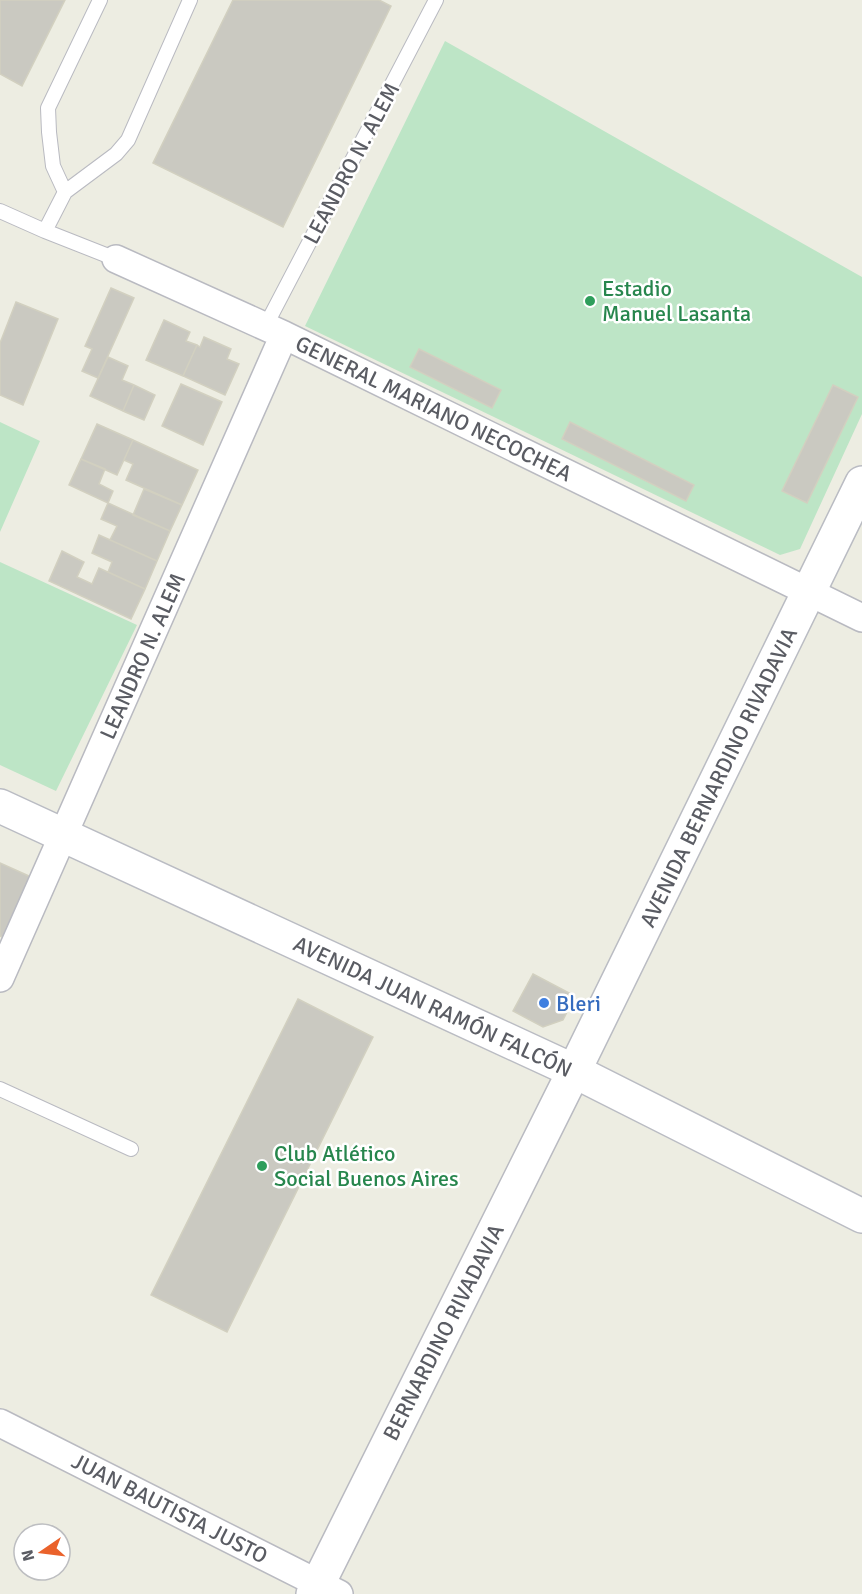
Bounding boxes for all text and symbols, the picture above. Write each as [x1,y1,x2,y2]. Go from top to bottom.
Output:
street label: LEANDRO N. ALEM [297,78,405,249]
place label: Estadio Manuel Lasanta [602,275,751,327]
marker: Estadio Manuel Lasanta [583,294,597,308]
street label: GENERAL MARIANO NECOCHEA [291,330,577,488]
street label: LEANDRO N. ALEM [94,569,191,743]
street label: AVENIDA BERNARDINO RIVADAVIA [634,622,803,932]
street label: AVENIDA JUAN RAMÓN FALCÓN [289,930,576,1083]
place label: Bleri [556,990,601,1017]
marker: Bleri [537,996,551,1010]
place label: Club Atlético Social Buenos Aires [274,1140,459,1192]
marker: Club Atlético Social Buenos Aires [255,1159,269,1173]
street label: BERNARDINO RIVADAVIA [377,1219,510,1445]
street label: JUAN BAUTISTA JUSTO [67,1447,272,1570]
north arrow [12,1522,72,1582]
text: N [17,1548,39,1563]

